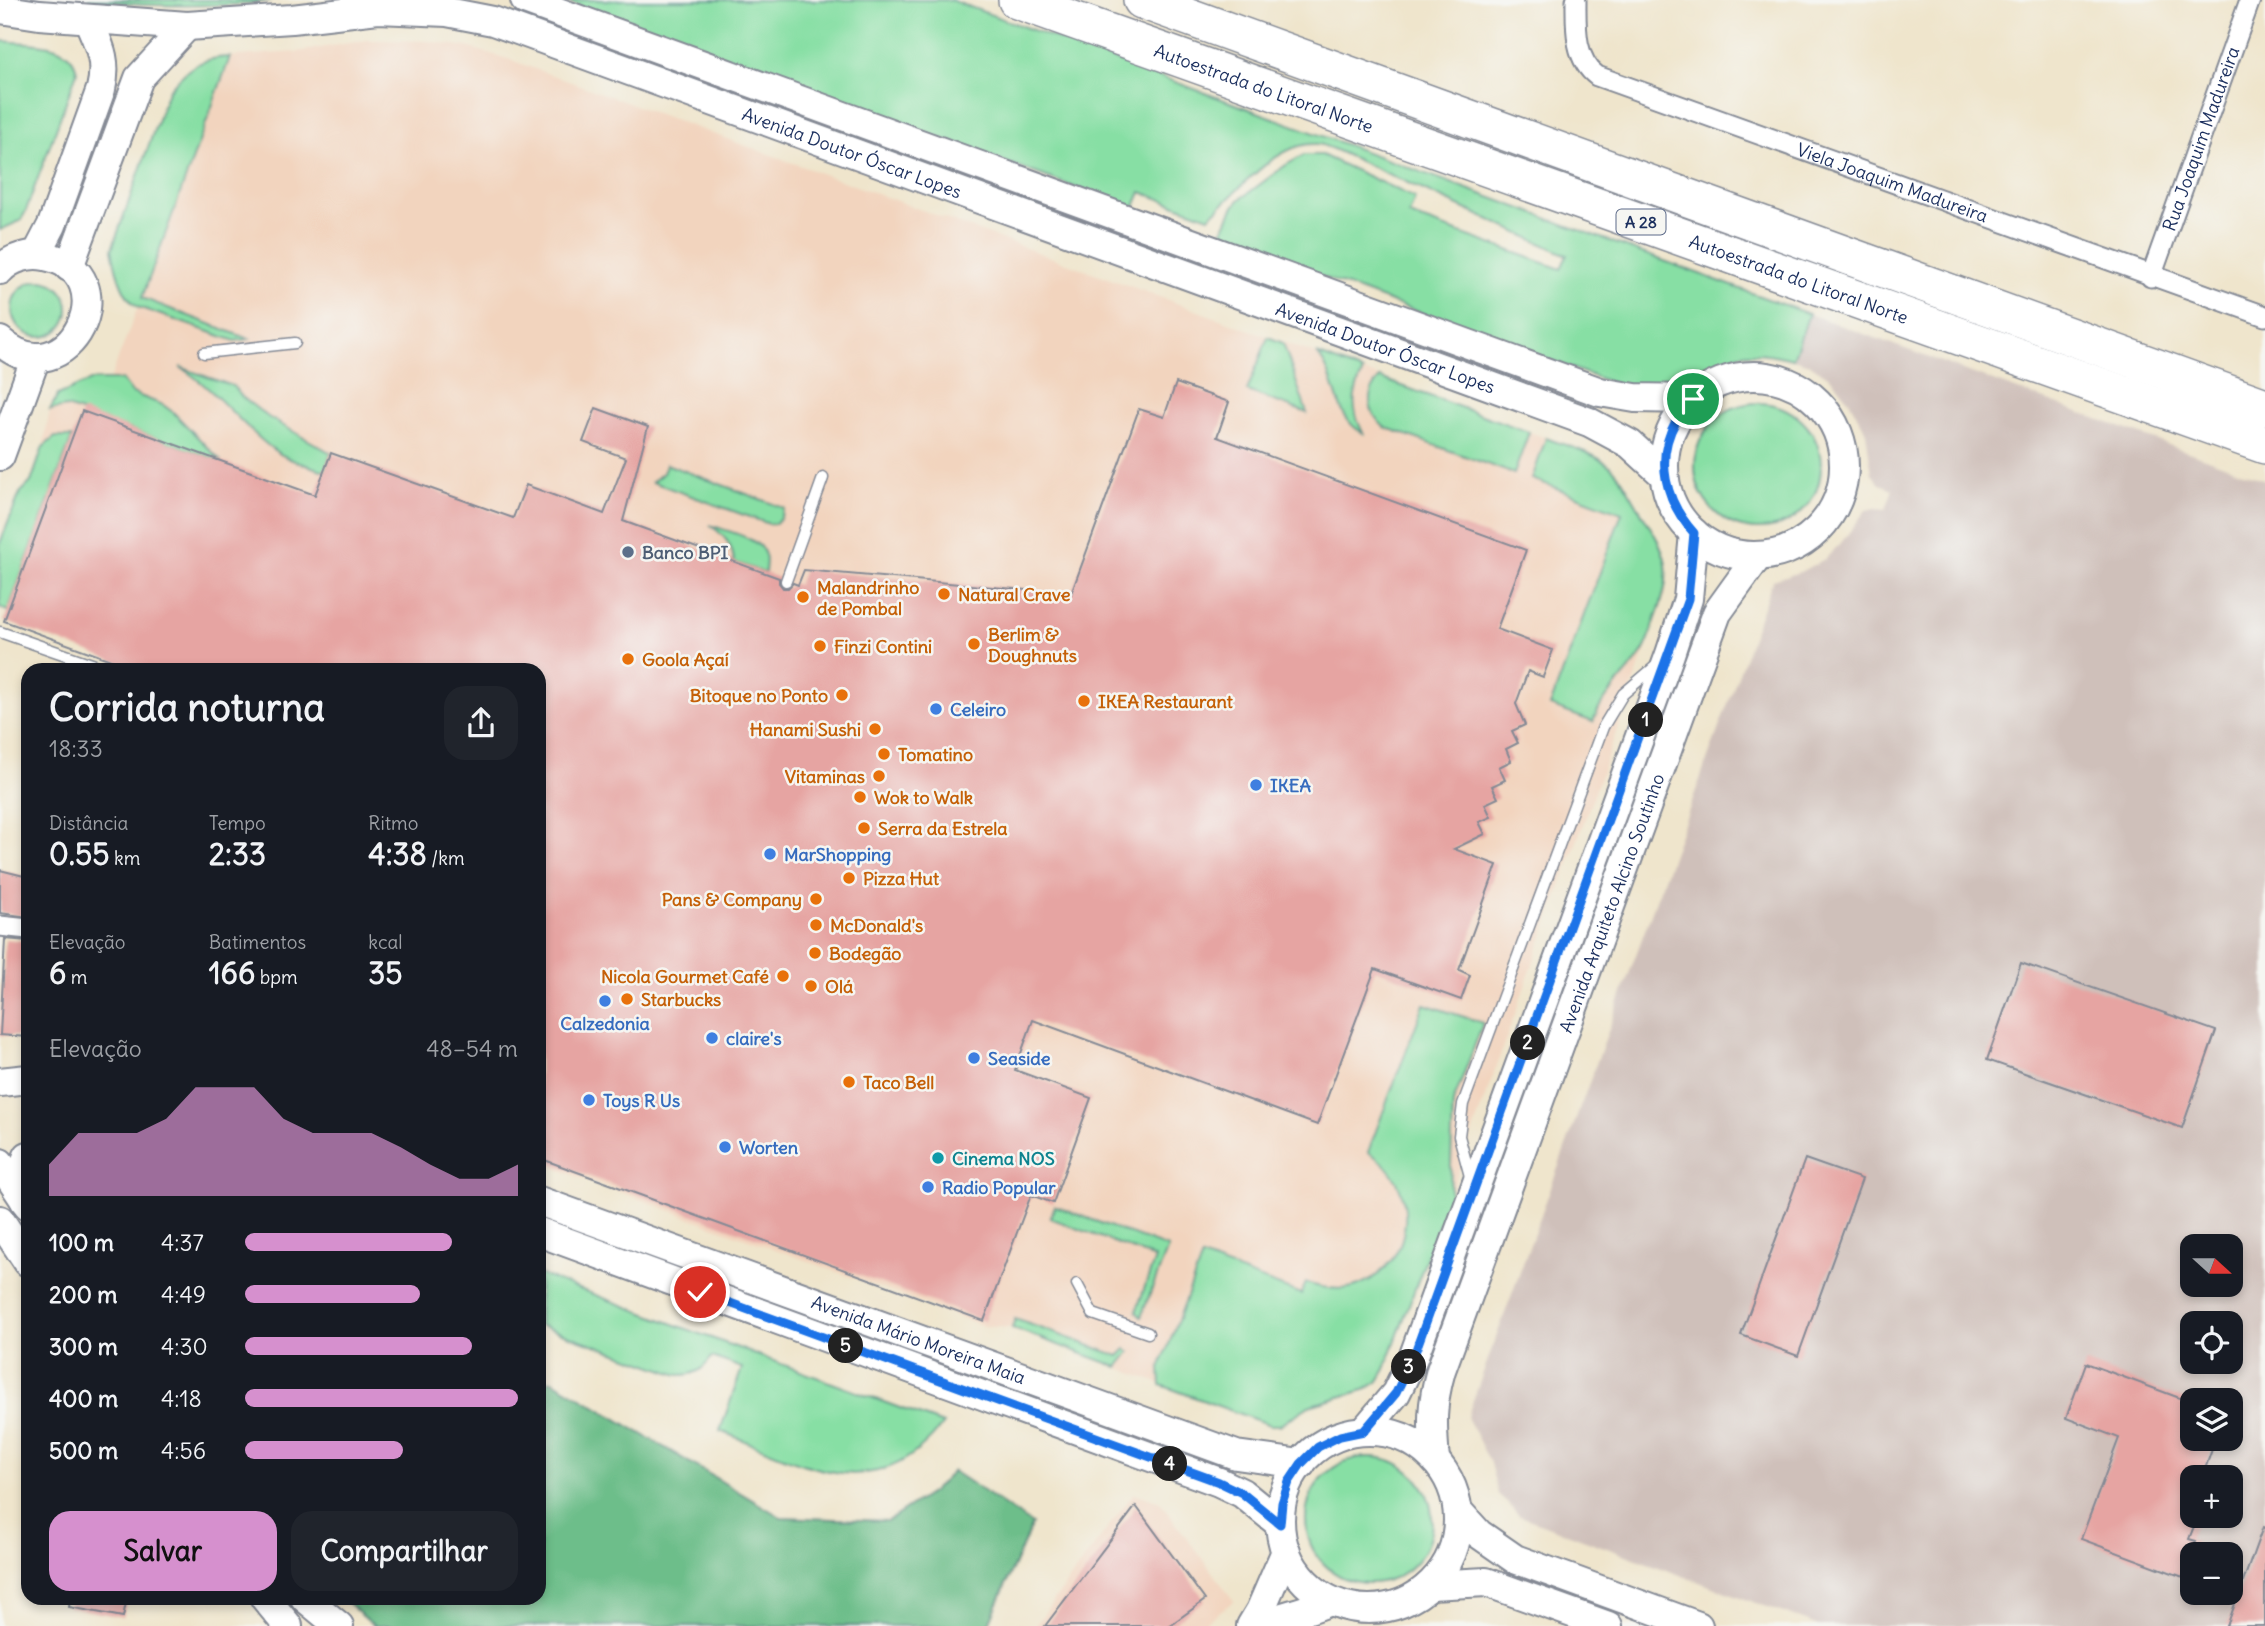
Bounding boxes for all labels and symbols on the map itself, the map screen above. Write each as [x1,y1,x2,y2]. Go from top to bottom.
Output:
street label: Autoestrada do Litoral Norte [1151,38,1376,138]
street label: Rua Joaquim Madureira [2157,43,2244,234]
street label: Avenida Doutor Óscar Lopes [739,102,965,203]
street label: Viela Joaquim Madureira [1794,137,1991,227]
road number: A 28 [1616,210,1666,234]
street label: Autoestrada do Litoral Norte [1686,229,1911,328]
street label: Avenida Doutor Óscar Lopes [1273,297,1498,398]
pin [1663,369,1723,429]
place label: Banco BPI [642,541,728,564]
marker: Banco BPI [620,544,636,560]
place label: Malandrinho de Pombal [817,576,919,620]
place label: Natural Crave [958,583,1071,606]
marker: Natural Crave [936,586,952,602]
marker: Malandrinho de Pombal [795,589,811,605]
place label: Berlim & Doughnuts [988,623,1077,667]
place label: Finzi Contini [834,635,932,658]
marker: Berlim & Doughnuts [966,636,982,652]
marker: Finzi Contini [812,638,828,654]
place label: Goola Açaí [642,648,729,671]
marker: Goola Açaí [620,651,636,667]
place label: Bitoque no Ponto [690,684,828,707]
marker: Bitoque no Ponto [834,687,850,703]
place label: IKEA Restaurant [1098,690,1234,713]
marker: IKEA Restaurant [1076,693,1092,709]
place label: Celeiro [950,698,1006,721]
marker: Celeiro [928,701,944,717]
pin: 1 [1628,702,1664,738]
place label: Hanami Sushi [750,718,861,741]
marker: Hanami Sushi [867,721,883,737]
place label: Tomatino [898,743,973,766]
marker: Tomatino [876,746,892,762]
place label: Vitaminas [785,765,865,788]
marker: Vitaminas [871,768,887,784]
street label: Avenida Arquiteto Alcino Soutinho [1554,770,1669,1036]
place label: IKEA [1270,774,1311,797]
marker: IKEA [1248,777,1264,793]
place label: Wok to Walk [874,786,973,809]
marker: Wok to Walk [852,789,868,805]
place label: Serra da Estrela [878,817,1008,840]
marker: Serra da Estrela [856,820,872,836]
place label: MarShopping [784,843,891,866]
marker: MarShopping [762,846,778,862]
place label: Pizza Hut [863,867,940,890]
marker: Pizza Hut [841,870,857,886]
place label: Pans & Company [662,888,802,911]
marker: Pans & Company [808,891,824,907]
place label: McDonald's [830,914,923,937]
marker: McDonald's [808,917,824,933]
place label: Bodegão [829,942,901,965]
marker: Bodegão [807,945,823,961]
place label: Nicola Gourmet Café [601,965,769,988]
marker: Nicola Gourmet Café [775,968,791,984]
place label: Olá [825,975,853,998]
marker: Olá [803,978,819,994]
place label: Starbucks [641,988,721,1011]
marker: Starbucks [619,991,635,1007]
marker: Calzedonia [597,993,613,1009]
place label: Calzedonia [560,1012,650,1035]
pin: 2 [1510,1026,1546,1060]
place label: claire's [726,1027,782,1050]
marker: claire's [704,1030,720,1046]
place label: Seaside [988,1047,1051,1070]
marker: Seaside [966,1050,982,1066]
place label: Taco Bell [863,1071,934,1094]
marker: Taco Bell [841,1074,857,1090]
place label: Toys R Us [603,1089,680,1112]
marker: Toys R Us [581,1092,597,1108]
place label: Worten [739,1136,799,1159]
marker: Worten [717,1139,733,1155]
place label: Cinema NOS [952,1147,1055,1170]
marker: Cinema NOS [930,1150,946,1166]
place label: Radio Popular [942,1176,1056,1199]
marker: Radio Popular [920,1179,936,1195]
north arrow [2180,1234,2244,1297]
pin [670,1262,730,1322]
street label: Avenida Mário Moreira Maia [808,1290,1029,1389]
pin: 5 [828,1328,864,1364]
pin: 3 [1392,1350,1426,1384]
pin: 4 [1152,1446,1188,1482]

